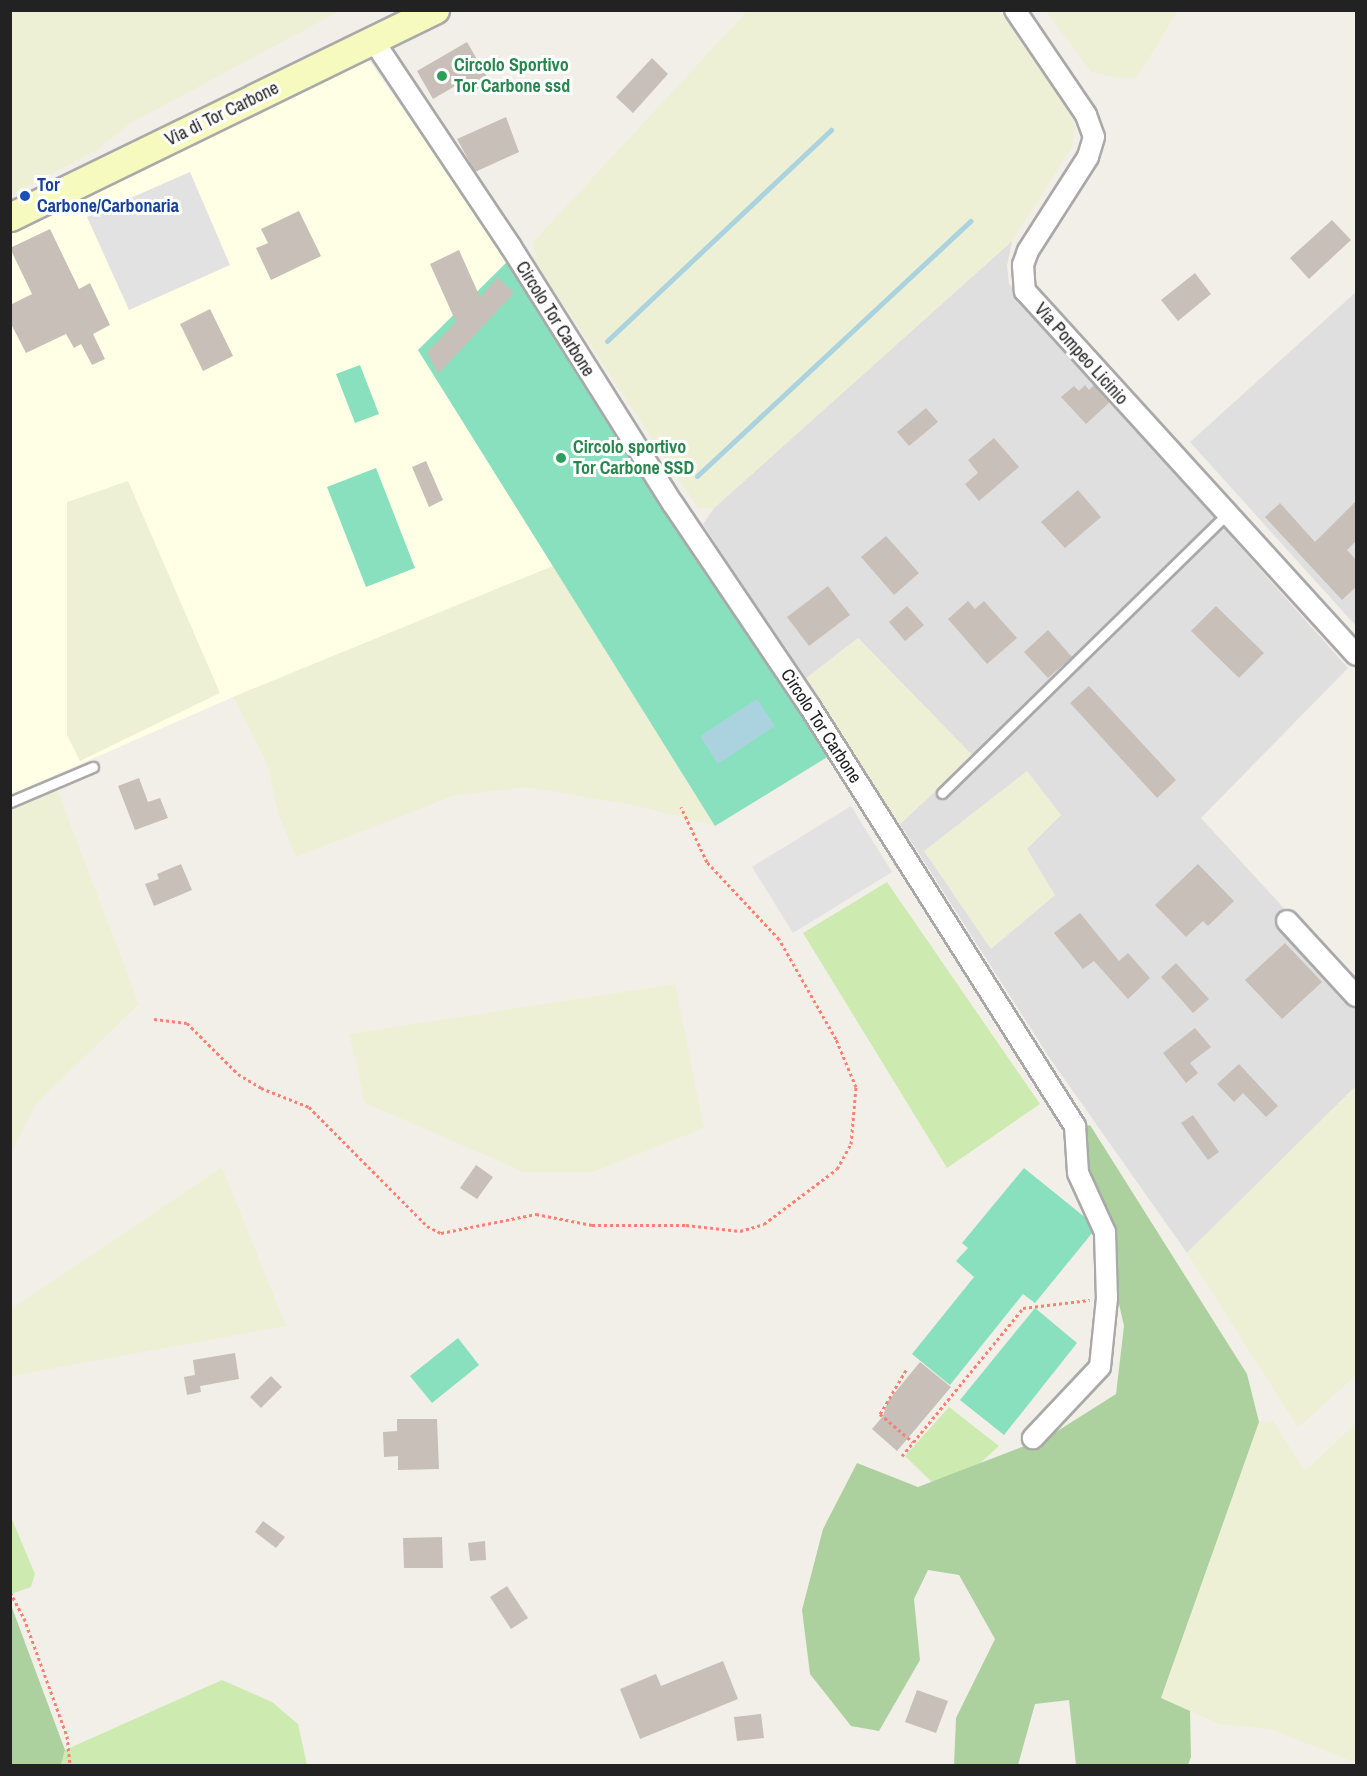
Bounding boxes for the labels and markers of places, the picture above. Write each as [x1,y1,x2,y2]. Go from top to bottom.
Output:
place label: Circolo Sportivo Tor Carbone ssd [454,55,570,98]
marker: Circolo Sportivo Tor Carbone ssd [435,69,449,83]
place label: Tor Carbone/Carbonaria [37,175,179,218]
marker: Tor Carbone/Carbonaria [18,189,32,203]
place label: Circolo sportivo Tor Carbone SSD [573,437,694,480]
marker: Circolo sportivo Tor Carbone SSD [554,451,568,465]

